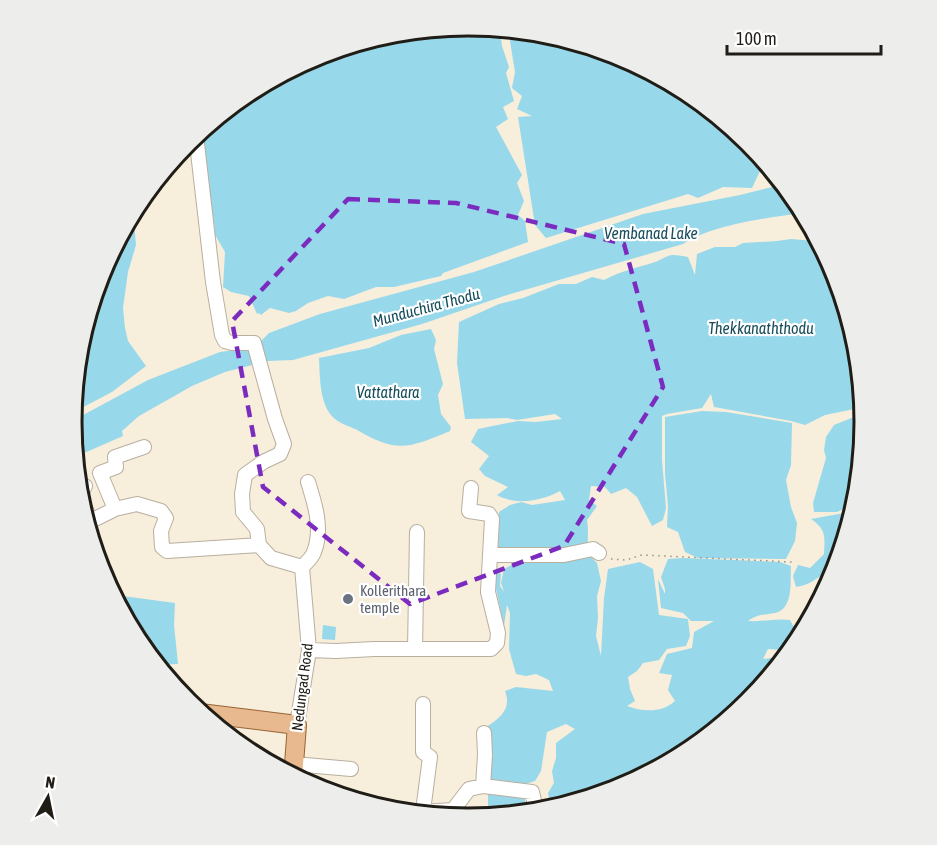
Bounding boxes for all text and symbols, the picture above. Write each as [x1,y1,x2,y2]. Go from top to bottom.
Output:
scale bar [727,18,882,56]
text: 100 m [736,28,777,49]
water label: Vembanad Lake [604,224,698,242]
water label: Munduchira Thodu [371,284,482,330]
water label: Thekkanaththodu [708,319,814,337]
water label: Vattathara [357,383,420,401]
place label: Kollerithara temple [360,582,426,616]
marker: Kollerithara temple [341,592,355,606]
street label: Nedungad Road [288,642,316,732]
north arrow [18,767,78,827]
text: N [44,773,56,792]

